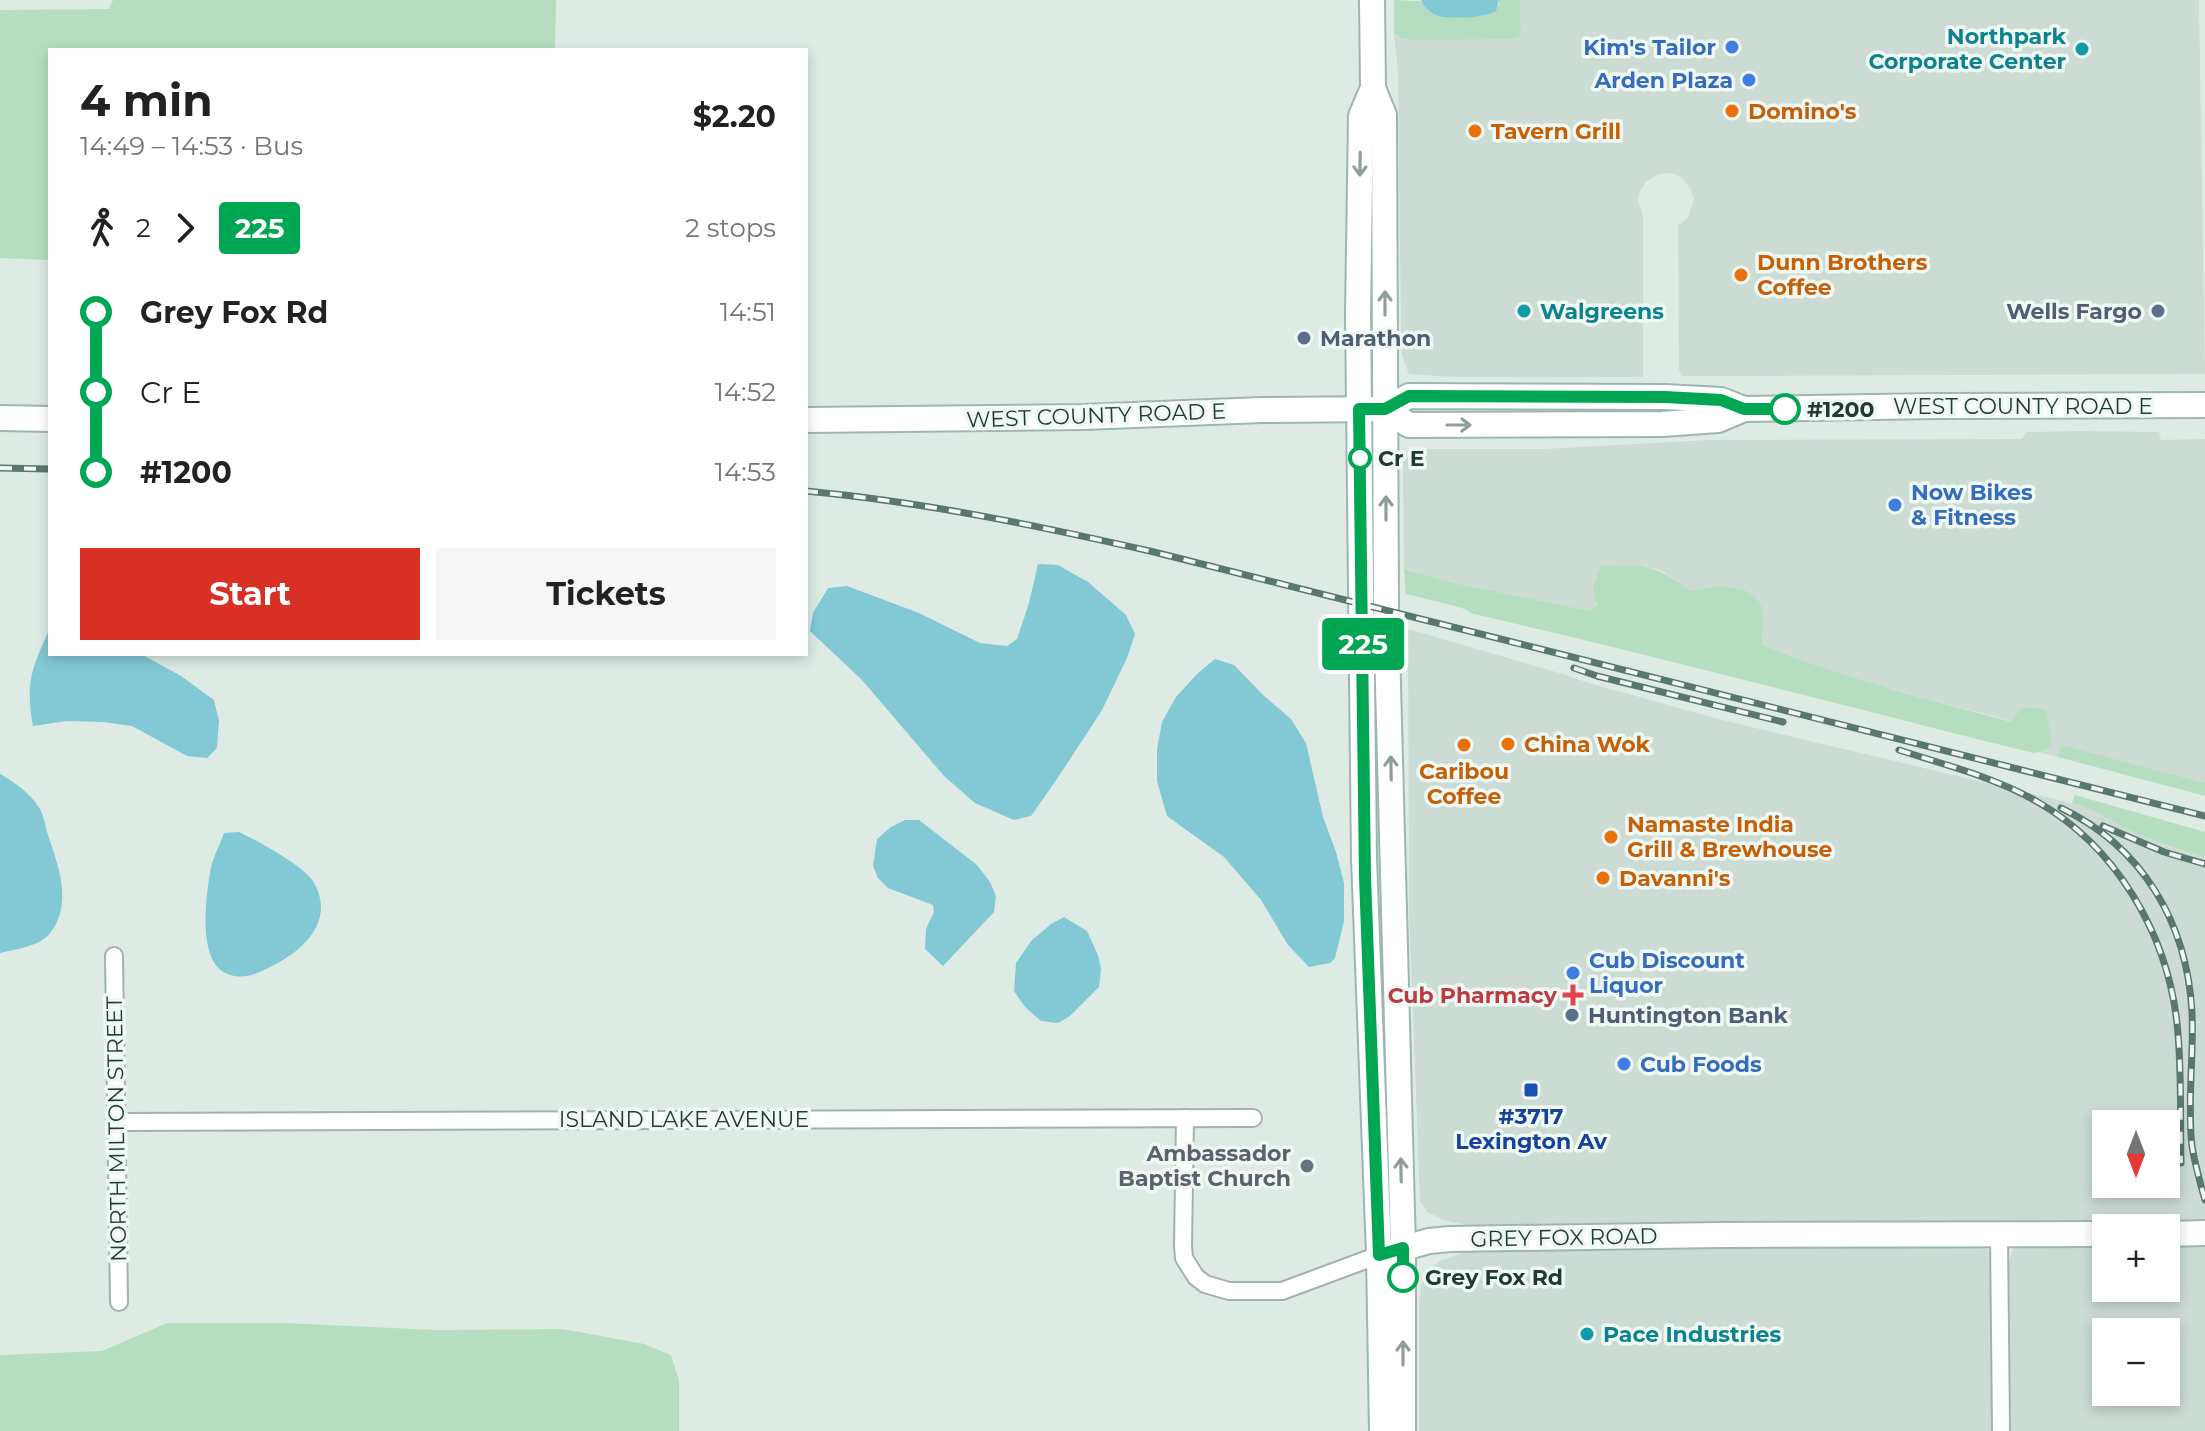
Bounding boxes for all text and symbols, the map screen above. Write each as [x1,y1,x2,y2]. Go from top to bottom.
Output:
place label: Northpark Corporate Center [1868,23,2067,75]
place label: Kim's Tailor [1583,34,1716,61]
marker: Kim's Tailor [1723,38,1741,56]
marker: Northpark Corporate Center [2073,40,2091,58]
place label: Arden Plaza [1594,67,1733,94]
marker: Arden Plaza [1740,71,1758,89]
text: 4 min [80,73,213,127]
text: $2.20 [693,98,776,135]
place label: Domino's [1748,98,1857,125]
marker: Domino's [1723,102,1741,120]
place label: Tavern Grill [1491,118,1621,145]
marker: Tavern Grill [1466,122,1484,140]
text: 14:49 – 14:53 · Bus [80,130,303,162]
one-way arrow [1352,150,1368,177]
icon: walk [80,206,124,250]
icon: forward [163,206,207,250]
text: 225 [235,211,284,245]
text: 2 [136,212,151,244]
text: 2 stops [685,212,776,244]
place label: Dunn Brothers Coffee [1757,249,1928,301]
marker: Dunn Brothers Coffee [1732,266,1750,284]
one-way arrow [1377,290,1393,317]
text: Grey Fox Rd [140,294,328,331]
text: 14:51 [720,296,776,328]
place label: Walgreens [1540,298,1664,325]
place label: Wells Fargo [2006,298,2142,325]
marker: Walgreens [1515,302,1533,320]
marker: Wells Fargo [2149,302,2167,320]
place label: Marathon [1320,325,1431,352]
marker: Marathon [1295,329,1313,347]
text: Cr E [140,374,201,411]
text: 14:52 [714,376,776,408]
street label: WEST COUNTY ROAD E [1893,393,2153,420]
marker: #1200 [1770,394,1800,424]
place label: #1200 [1807,396,1874,423]
street label: WEST COUNTY ROAD E [966,397,1226,434]
one-way arrow [1445,417,1472,433]
place label: Cr E [1378,445,1424,472]
marker: Cr E [1349,447,1371,469]
text: #1200 [140,454,232,491]
text: 14:53 [715,456,776,488]
place label: Now Bikes & Fitness [1911,479,2033,531]
one-way arrow [1378,495,1394,522]
marker: Now Bikes & Fitness [1886,496,1904,514]
button: Start [80,548,420,640]
button: Tickets [436,548,776,640]
line badge: 225 [1317,618,1409,670]
text: 225 [1338,627,1388,661]
place label: China Wok [1524,731,1651,758]
marker: China Wok [1499,735,1517,753]
marker: Caribou Coffee [1455,736,1473,754]
one-way arrow [1383,755,1398,782]
place label: Caribou Coffee [1419,758,1509,810]
place label: Namaste India Grill & Brewhouse [1627,811,1833,863]
marker: Namaste India Grill & Brewhouse [1602,828,1620,846]
place label: Davanni's [1619,865,1731,892]
marker: Davanni's [1594,869,1612,887]
place label: Cub Discount Liquor [1589,947,1745,999]
marker: Cub Discount Liquor [1564,964,1582,982]
place label: Cub Pharmacy [1388,982,1558,1009]
marker: Cub Pharmacy [1564,986,1582,1004]
street label: NORTH MILTON STREET [101,996,132,1262]
place label: Huntington Bank [1588,1002,1789,1029]
marker: Huntington Bank [1563,1006,1581,1024]
place label: Cub Foods [1640,1051,1762,1078]
marker: Cub Foods [1615,1055,1633,1073]
marker: #3717 Lexington Av [1522,1081,1540,1099]
place label: #3717 Lexington Av [1455,1103,1608,1155]
street label: ISLAND LAKE AVENUE [559,1106,809,1133]
north arrow [2092,1110,2180,1198]
map controls [2092,1110,2180,1406]
place label: Ambassador Baptist Church [1118,1140,1291,1192]
marker: Ambassador Baptist Church [1298,1157,1316,1175]
one-way arrow [1394,1157,1409,1184]
button: + [2092,1214,2180,1302]
street label: GREY FOX ROAD [1470,1222,1658,1253]
marker: Grey Fox Rd [1388,1262,1418,1292]
place label: Grey Fox Rd [1425,1264,1563,1291]
button: − [2092,1318,2180,1406]
place label: Pace Industries [1603,1321,1781,1348]
marker: Pace Industries [1578,1325,1596,1343]
one-way arrow [1395,1340,1411,1367]

